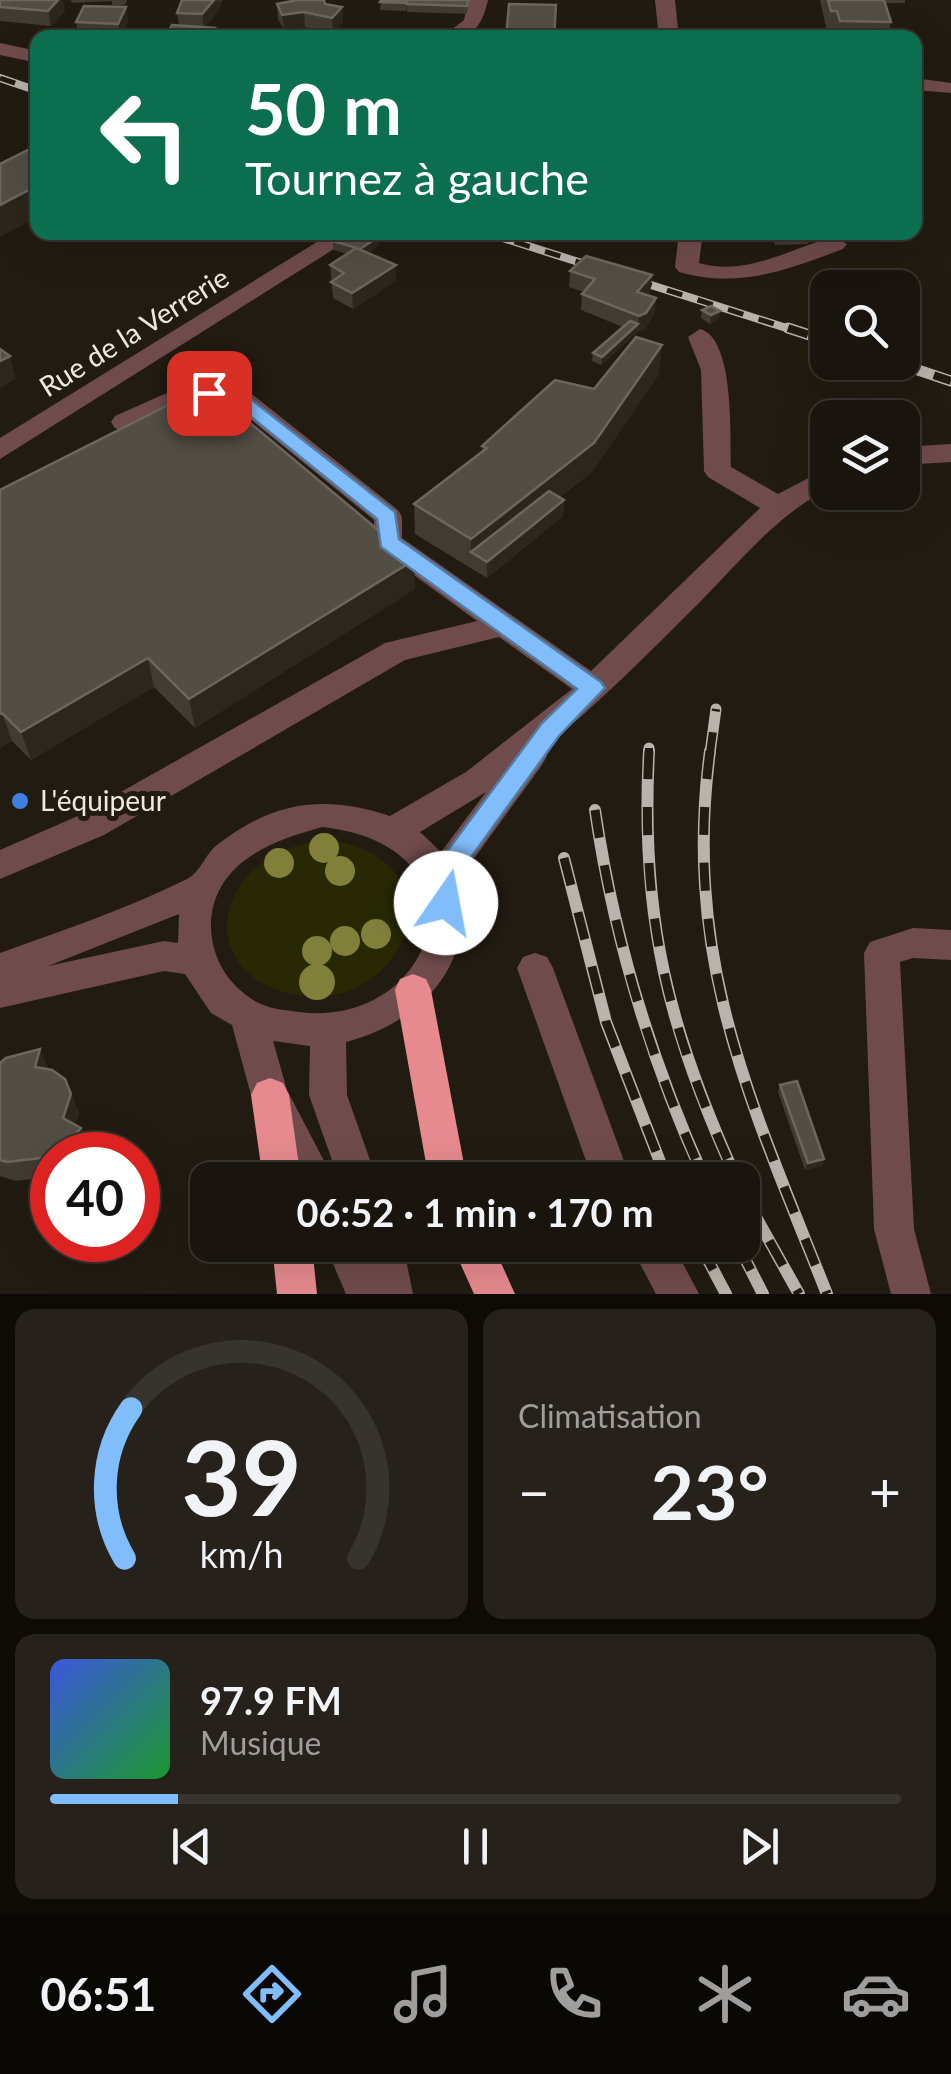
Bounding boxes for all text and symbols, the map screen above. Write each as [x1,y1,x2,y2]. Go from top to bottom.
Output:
text: 50 m [245,66,402,150]
icon: left [80,70,210,200]
text: Tournez à gauche [245,151,589,205]
street label: Rue de la Verrerie [33,259,234,403]
map controls [810,270,920,510]
button: search [810,270,920,380]
pin [167,351,252,436]
icon: arrive [182,366,237,421]
button: layers [810,400,920,510]
place label: L'équipeur [40,783,166,817]
marker: L'équipeur [9,790,31,812]
position arrow [394,851,498,955]
speed limit sign: 40 [30,1132,160,1262]
text: 06:52 · 1 min · 170 m [296,1189,654,1235]
text: Climatisation [518,1396,702,1435]
text: 39 [181,1413,302,1538]
text: 23° [650,1446,769,1536]
text: − [518,1458,550,1524]
text: + [869,1458,901,1524]
text: km/h [200,1533,283,1576]
text: 97.9 FM [200,1677,342,1723]
text: Musique [200,1723,321,1762]
icon: previous [164,1819,219,1874]
icon: pause [448,1819,503,1874]
icon: next [732,1819,787,1874]
icon: directions [237,1959,307,2029]
icon: music [388,1959,458,2029]
icon: phone [539,1959,609,2029]
icon: climate [690,1959,760,2029]
icon: car [841,1959,911,2029]
text: 06:51 [40,1967,156,2021]

